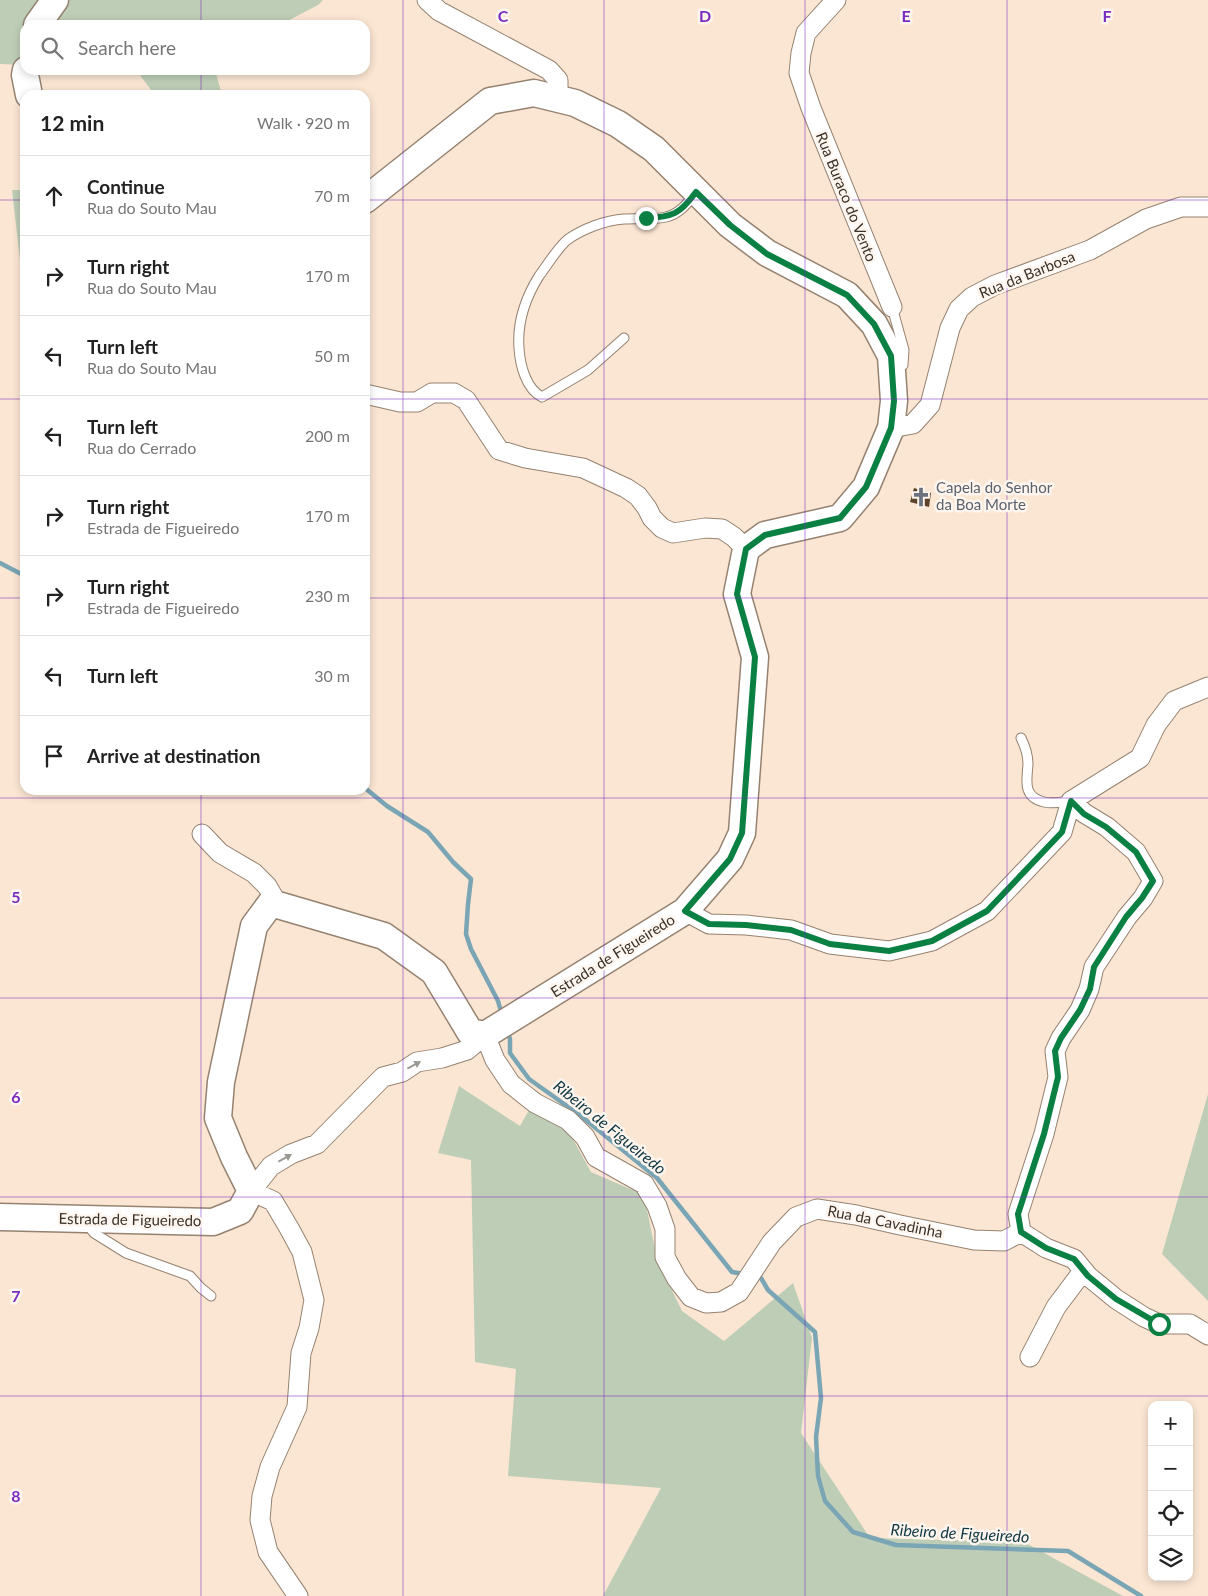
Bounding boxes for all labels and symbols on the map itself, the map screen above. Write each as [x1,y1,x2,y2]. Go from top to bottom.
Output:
text: C [498,6,509,25]
text: D [699,6,711,25]
text: E [901,6,911,25]
text: F [1102,6,1112,25]
street label: Rua Buraco do Vento [813,129,881,264]
route end [635,207,658,230]
street label: Rua da Barbosa [976,247,1077,301]
place label: Capela do Senhor da Boa Morte [936,478,1053,513]
church icon: Capela do Senhor da Boa Morte [910,486,932,508]
text: 5 [11,887,21,906]
street label: Estrada de Figueiredo [547,910,678,1001]
one-way arrow [406,1061,421,1069]
water label: Ribeiro de Figueiredo [550,1075,670,1178]
text: 6 [11,1087,21,1106]
one-way arrow [278,1154,292,1162]
street label: Rua da Cavadinha [826,1201,944,1241]
street label: Estrada de Figueiredo [58,1209,202,1229]
text: 7 [11,1286,21,1305]
route start [1148,1313,1171,1336]
text: 8 [11,1486,21,1505]
water label: Ribeiro de Figueiredo [890,1519,1030,1546]

